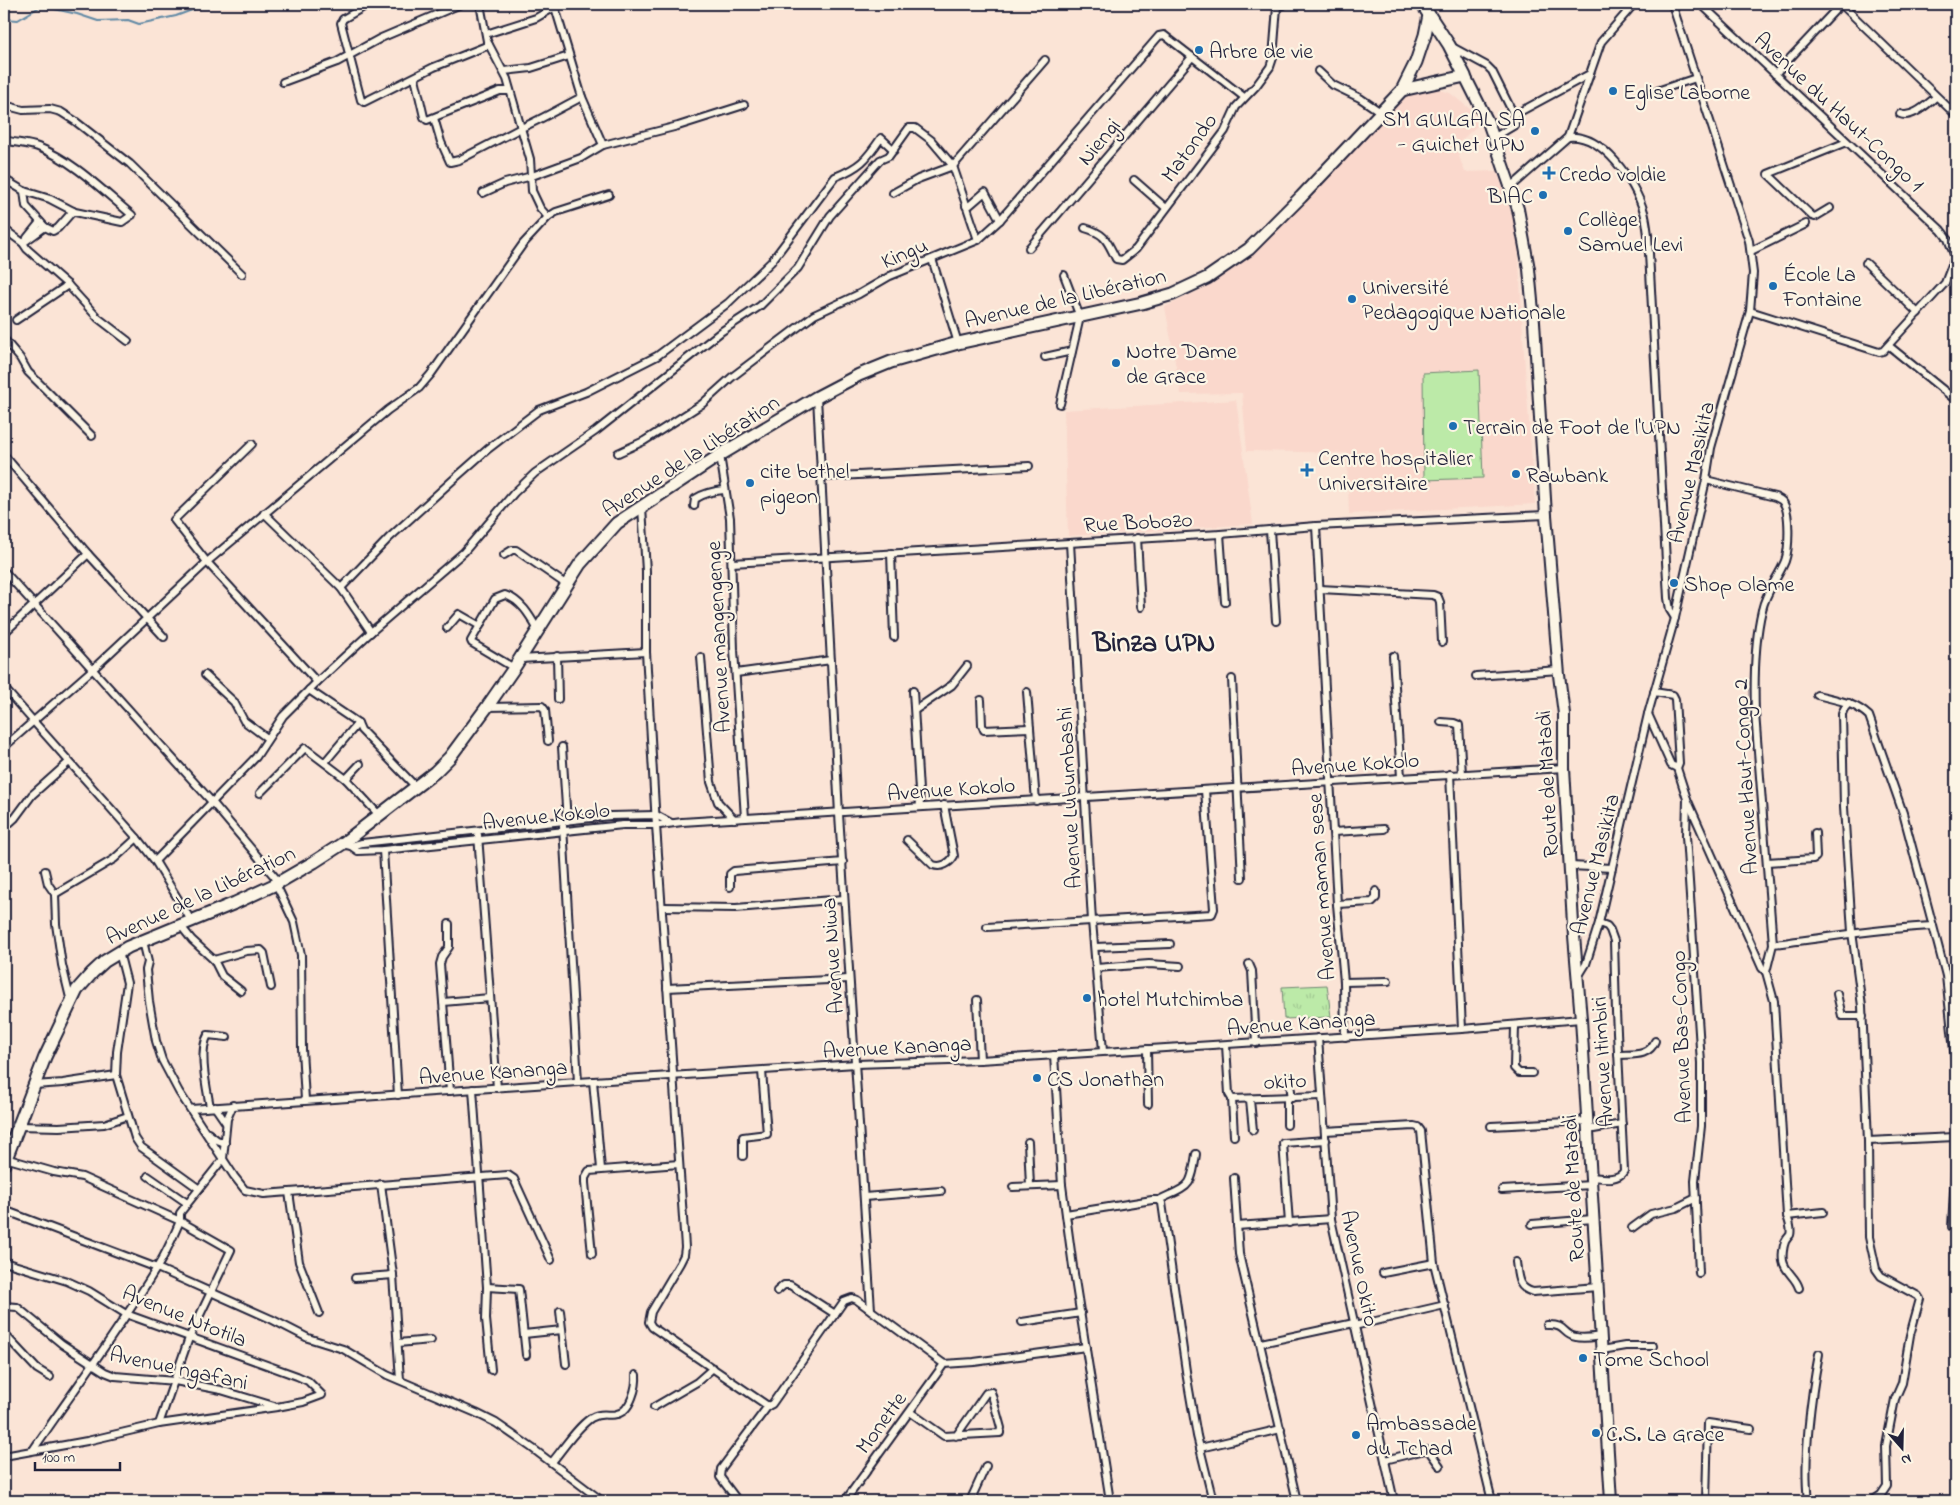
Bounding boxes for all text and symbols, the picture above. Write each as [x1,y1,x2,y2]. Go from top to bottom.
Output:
street label: Avenue du Haut-Congo 1 [1745,26,1930,202]
place label: Arbre de vie [1209,37,1313,69]
marker: Arbre de vie [1193,44,1205,56]
place label: Eglise Laborne [1623,78,1750,111]
marker: Eglise Laborne [1607,85,1619,97]
place label: SM GUILGAL SA - Guichet UPN [1382,105,1525,162]
street label: Matondo [1154,108,1227,190]
street label: Niengi [1071,112,1130,174]
marker: SM GUILGAL SA - Guichet UPN [1529,125,1541,137]
place label: Credo voldie [1559,160,1666,192]
marker: Credo voldie [1543,167,1555,179]
place label: BIAC [1486,182,1533,214]
marker: BIAC [1537,189,1549,201]
place label: Collège Samuel Levi [1578,205,1683,262]
marker: Collège Samuel Levi [1562,225,1574,237]
street label: Kingu [877,231,934,280]
place label: École La Fontaine [1782,260,1862,317]
street label: Avenue de la Libération [962,261,1170,339]
place label: Université Pedagogique Nationale [1362,273,1566,331]
marker: École La Fontaine [1767,280,1779,292]
marker: Université Pedagogique Nationale [1346,293,1358,305]
place label: Notre Dame de Grace [1126,337,1237,394]
marker: Notre Dame de Grace [1110,357,1122,369]
street label: Avenue de la Libération [597,388,787,527]
street label: Avenue Masikita [1661,399,1725,547]
place label: Terrain de Foot de l'UPN [1463,413,1681,445]
marker: Terrain de Foot de l'UPN [1447,420,1459,432]
place label: Centre hospitalier Universitaire [1318,444,1473,501]
place label: cite bethel pigeon [760,457,849,515]
place label: Rawbank [1526,461,1608,493]
marker: Centre hospitalier Universitaire [1300,463,1314,477]
marker: Rawbank [1510,468,1522,480]
marker: cite bethel pigeon [744,477,756,489]
street label: Rue Bobozo [1083,505,1194,543]
street label: Avenue mangengenge [699,540,742,734]
place label: Shop Olame [1684,570,1795,602]
marker: Shop Olame [1668,577,1680,589]
district label: Binza UPN [1091,624,1215,665]
street label: Avenue Haut-Congo 2 [1726,678,1769,876]
street label: Avenue Lubumbashi [1050,706,1092,890]
street label: Route de Matadi [1529,709,1569,858]
street label: Avenue Kokolo [1290,746,1420,786]
street label: Avenue Kokolo [886,771,1016,811]
street label: Avenue Masikita [1564,791,1630,939]
street label: Avenue maman sese [1300,792,1345,981]
street label: Avenue Kokolo [481,795,612,841]
street label: Avenue de la Libération [101,839,301,955]
street label: Avenue Niwa [814,897,854,1015]
street label: Avenue Bas-Congo [1664,950,1703,1124]
place label: hotel Mutchimba [1097,985,1243,1017]
marker: hotel Mutchimba [1081,992,1093,1004]
street label: Avenue Itimbiri [1585,995,1623,1128]
street label: Avenue Kananga [1226,1004,1377,1047]
street label: Avenue Kananga [822,1029,973,1070]
street label: Avenue Kananga [418,1053,569,1096]
place label: CS Jonathan [1047,1065,1164,1097]
street label: okito [1263,1066,1308,1100]
marker: CS Jonathan [1031,1072,1043,1084]
street label: Route de Matadi [1555,1113,1595,1262]
street label: Avenue Okito [1330,1208,1386,1330]
street label: Avenue Ntotila [117,1278,251,1357]
street label: Avenue ngafani [106,1340,251,1401]
place label: Tome School [1593,1345,1709,1377]
marker: Tome School [1577,1352,1589,1364]
street label: Monette [849,1386,916,1462]
place label: Ambassade du Tchad [1366,1409,1477,1466]
place label: C.S. La Grace [1606,1420,1724,1452]
north arrow [1878,1422,1928,1472]
marker: C.S. La Grace [1590,1427,1602,1439]
marker: Ambassade du Tchad [1350,1429,1362,1441]
scale bar [35,1440,120,1472]
text: 100 m [42,1447,75,1469]
text: N [1898,1447,1914,1470]

